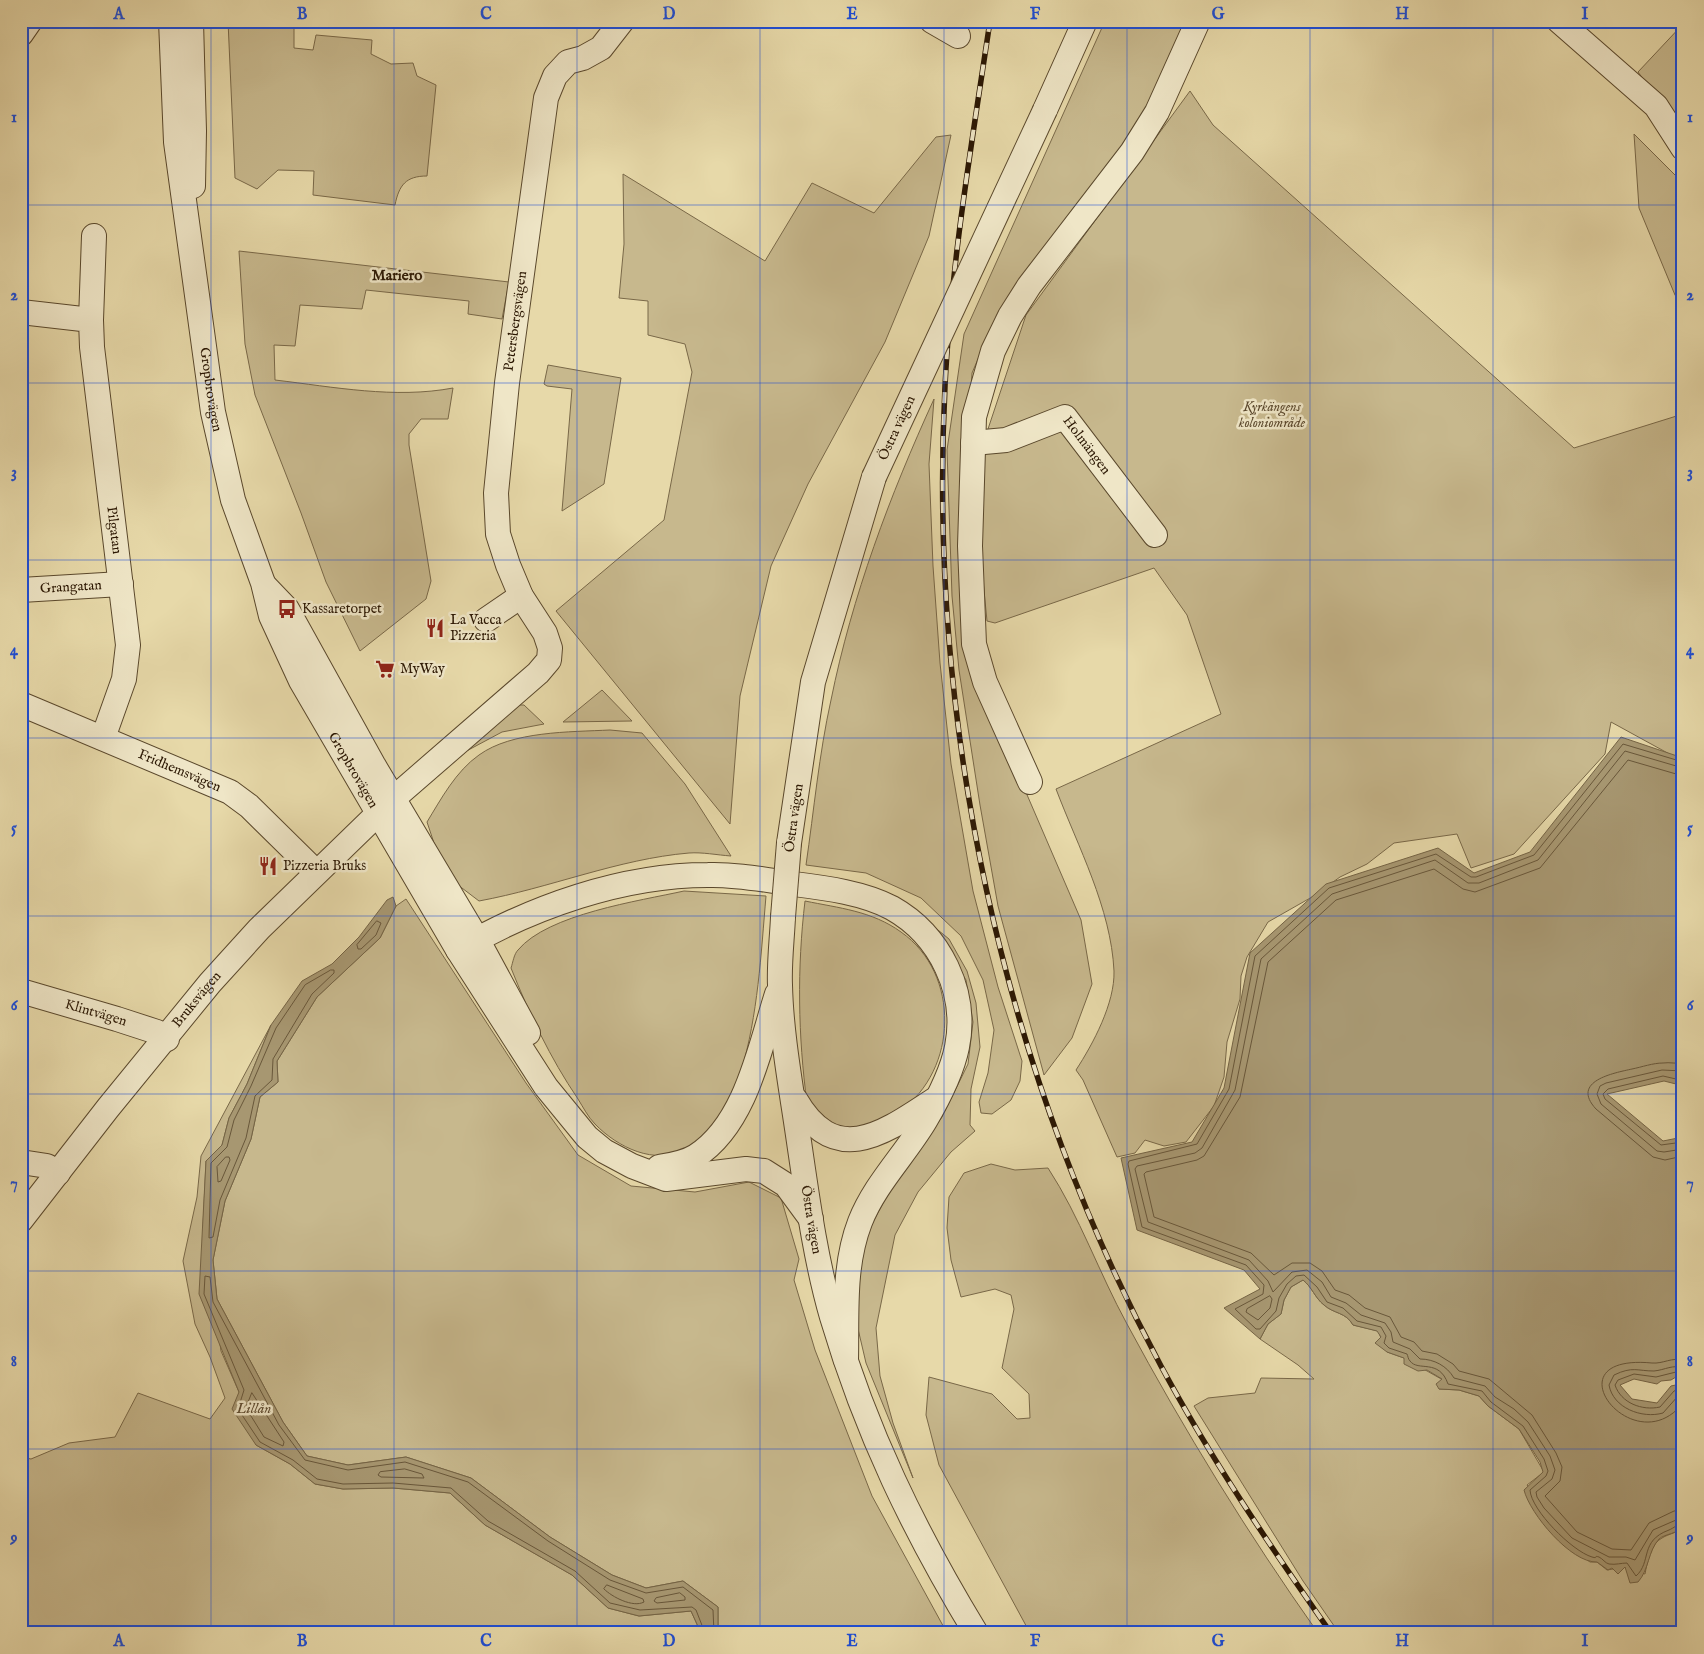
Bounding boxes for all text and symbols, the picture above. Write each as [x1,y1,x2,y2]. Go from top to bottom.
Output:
text: A [113,5,126,25]
text: B [297,5,308,25]
text: C [480,5,492,25]
text: D [663,5,676,25]
text: E [846,5,858,25]
text: F [1030,5,1041,25]
text: G [1212,5,1225,25]
text: H [1395,5,1409,25]
text: I [1582,5,1589,25]
text: 1 [11,108,17,128]
text: 1 [1687,108,1693,128]
district label: Mariero [372,266,422,285]
street label: Petersbergsvägen [500,269,531,372]
text: 2 [10,286,18,306]
text: 2 [1686,286,1694,306]
street label: Gropbrovägen [195,346,226,434]
street label: Östra vägen [873,392,920,463]
park label: Kyrkängens koloniområde [1238,398,1306,432]
street label: Holmängen [1058,412,1115,479]
text: 3 [11,463,17,483]
text: 3 [1687,463,1693,483]
street label: Pilgatan [102,505,126,555]
street label: Grangatan [40,576,103,598]
bus stop icon: Kassaretorpet [276,598,298,620]
place label: Kassaretorpet [302,600,382,618]
place label: La Vacca Pizzeria [450,611,502,645]
restaurant icon: La Vacca Pizzeria [424,617,446,639]
text: 4 [10,641,19,661]
text: 4 [1686,641,1695,661]
supermarket icon: MyWay [374,658,396,680]
place label: MyWay [400,660,445,678]
street label: Gropbrovägen [324,729,383,812]
street label: Fridhemsvägen [135,745,224,796]
street label: Östra vägen [779,782,808,854]
text: 5 [11,819,17,839]
text: 5 [1687,819,1693,839]
restaurant icon: Pizzeria Bruks [257,855,279,877]
place label: Pizzeria Bruks [283,857,366,875]
street label: Bruksvägen [168,967,226,1031]
street label: Klintvägen [63,995,130,1031]
text: 6 [11,996,19,1016]
text: 6 [1687,996,1695,1016]
text: 7 [10,1174,18,1194]
text: 7 [1686,1174,1694,1194]
street label: Östra vägen [797,1184,826,1256]
text: 8 [11,1352,17,1372]
text: 8 [1687,1352,1693,1372]
water label: Lillån [236,1399,271,1418]
text: 9 [10,1529,18,1549]
text: 9 [1686,1529,1694,1549]
text: A [113,1632,126,1652]
text: B [297,1632,308,1652]
text: C [480,1632,492,1652]
text: D [663,1632,676,1652]
text: E [846,1632,858,1652]
text: F [1030,1632,1041,1652]
text: G [1212,1632,1225,1652]
text: H [1395,1632,1409,1652]
text: I [1582,1632,1589,1652]

